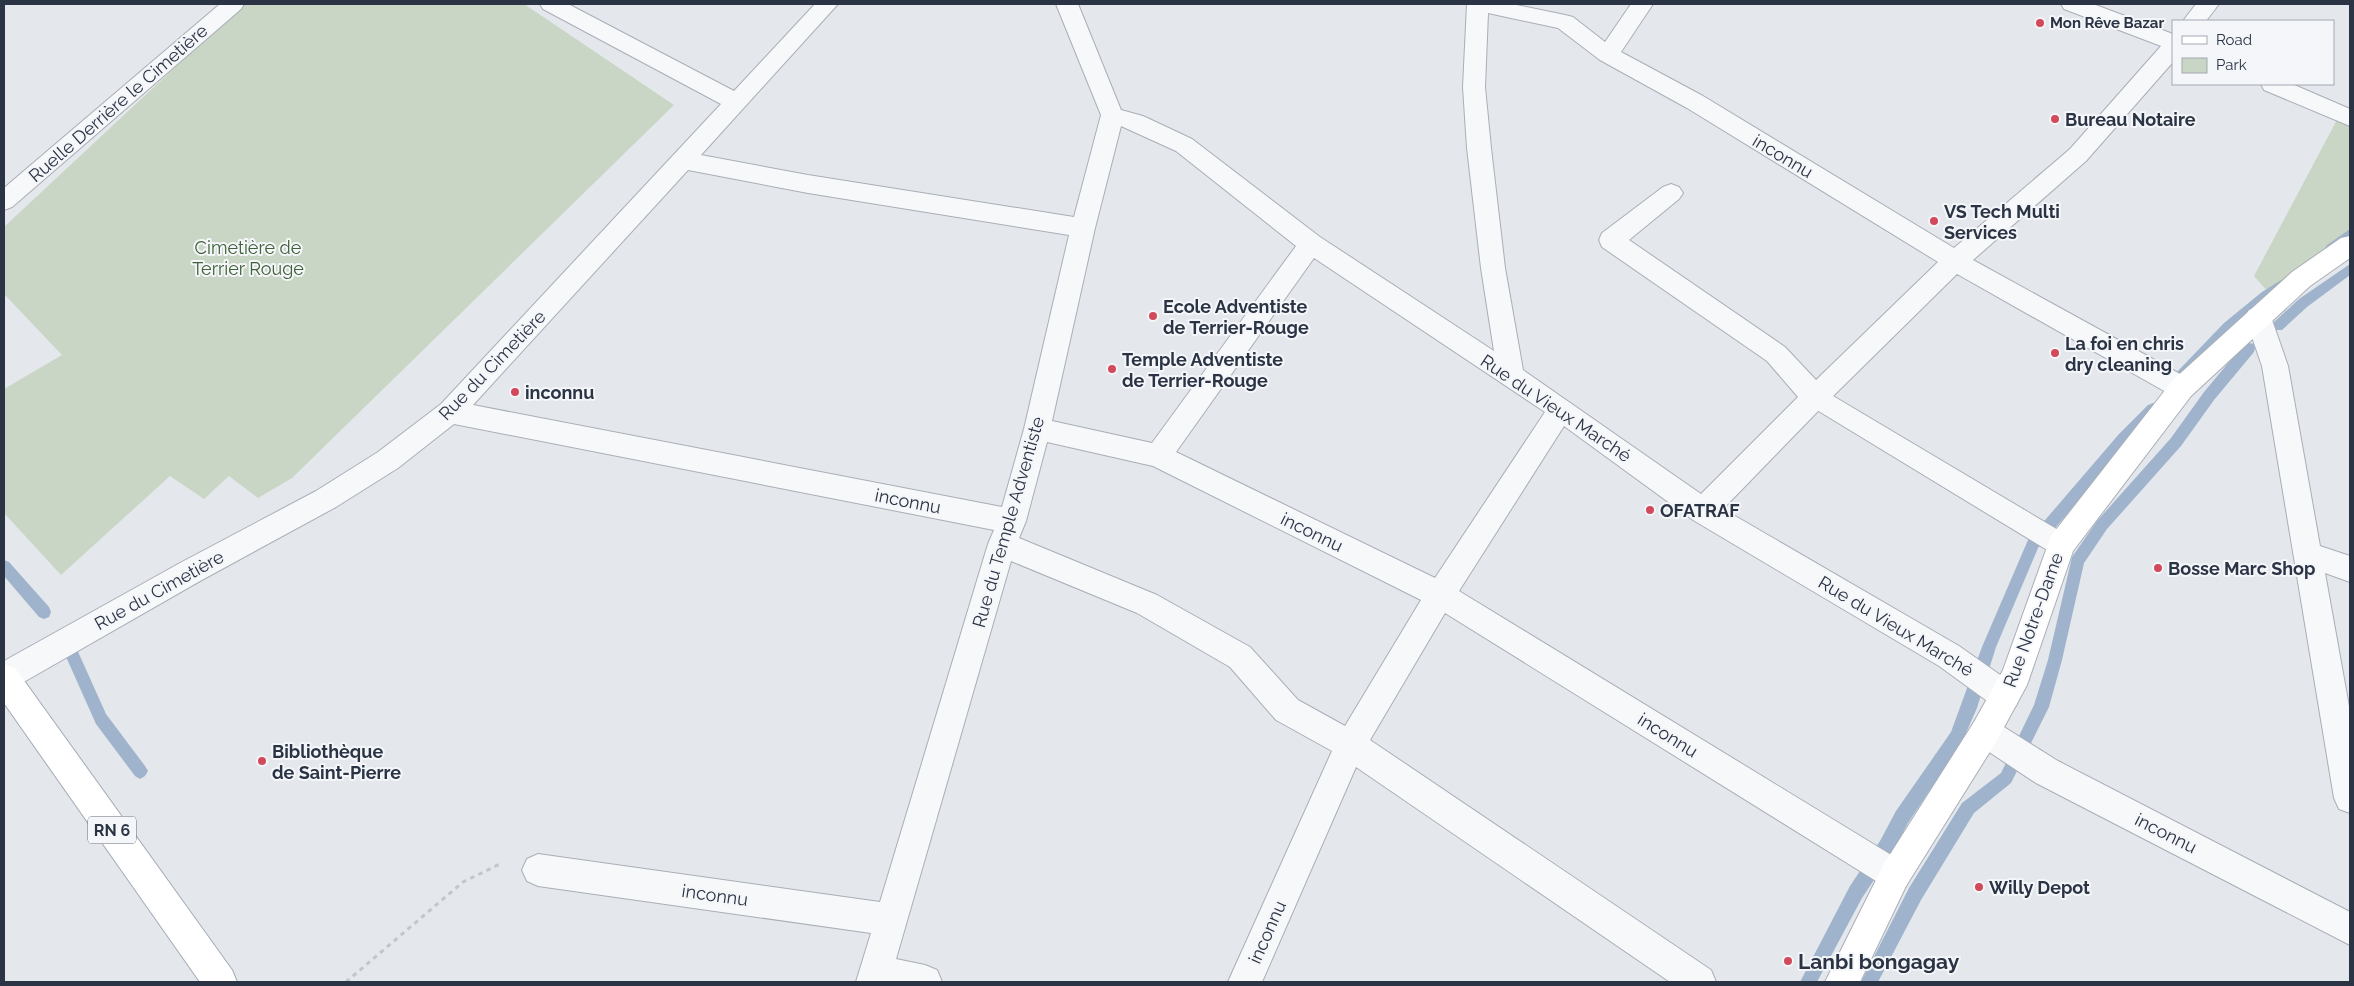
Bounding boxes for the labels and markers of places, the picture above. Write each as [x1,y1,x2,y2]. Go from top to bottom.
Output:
place label: Mon Rêve Bazar [2050,14,2164,32]
marker: Mon Rêve Bazar [2034,17,2046,29]
place label: Bureau Notaire [2065,109,2196,130]
marker: Bureau Notaire [2049,113,2061,125]
place label: VS Tech Multi Services [1944,201,2060,243]
marker: VS Tech Multi Services [1928,215,1940,227]
place label: Ecole Adventiste de Terrier-Rouge [1163,296,1309,338]
marker: Ecole Adventiste de Terrier-Rouge [1147,310,1159,322]
place label: La foi en chris dry cleaning [2065,333,2184,375]
marker: La foi en chris dry cleaning [2049,347,2061,359]
place label: Temple Adventiste de Terrier-Rouge [1122,349,1283,391]
marker: Temple Adventiste de Terrier-Rouge [1106,363,1118,375]
place label: inconnu [525,382,594,403]
marker: inconnu [509,386,521,398]
place label: OFATRAF [1660,500,1739,521]
marker: OFATRAF [1644,504,1656,516]
place label: Bosse Marc Shop [2168,558,2315,579]
marker: Bosse Marc Shop [2152,562,2164,574]
place label: Bibliothèque de Saint-Pierre [272,741,401,783]
marker: Bibliothèque de Saint-Pierre [256,755,268,767]
place label: Willy Depot [1989,877,2090,898]
marker: Willy Depot [1973,881,1985,893]
place label: Lanbi bongagay [1798,949,1960,974]
marker: Lanbi bongagay [1782,955,1794,967]

